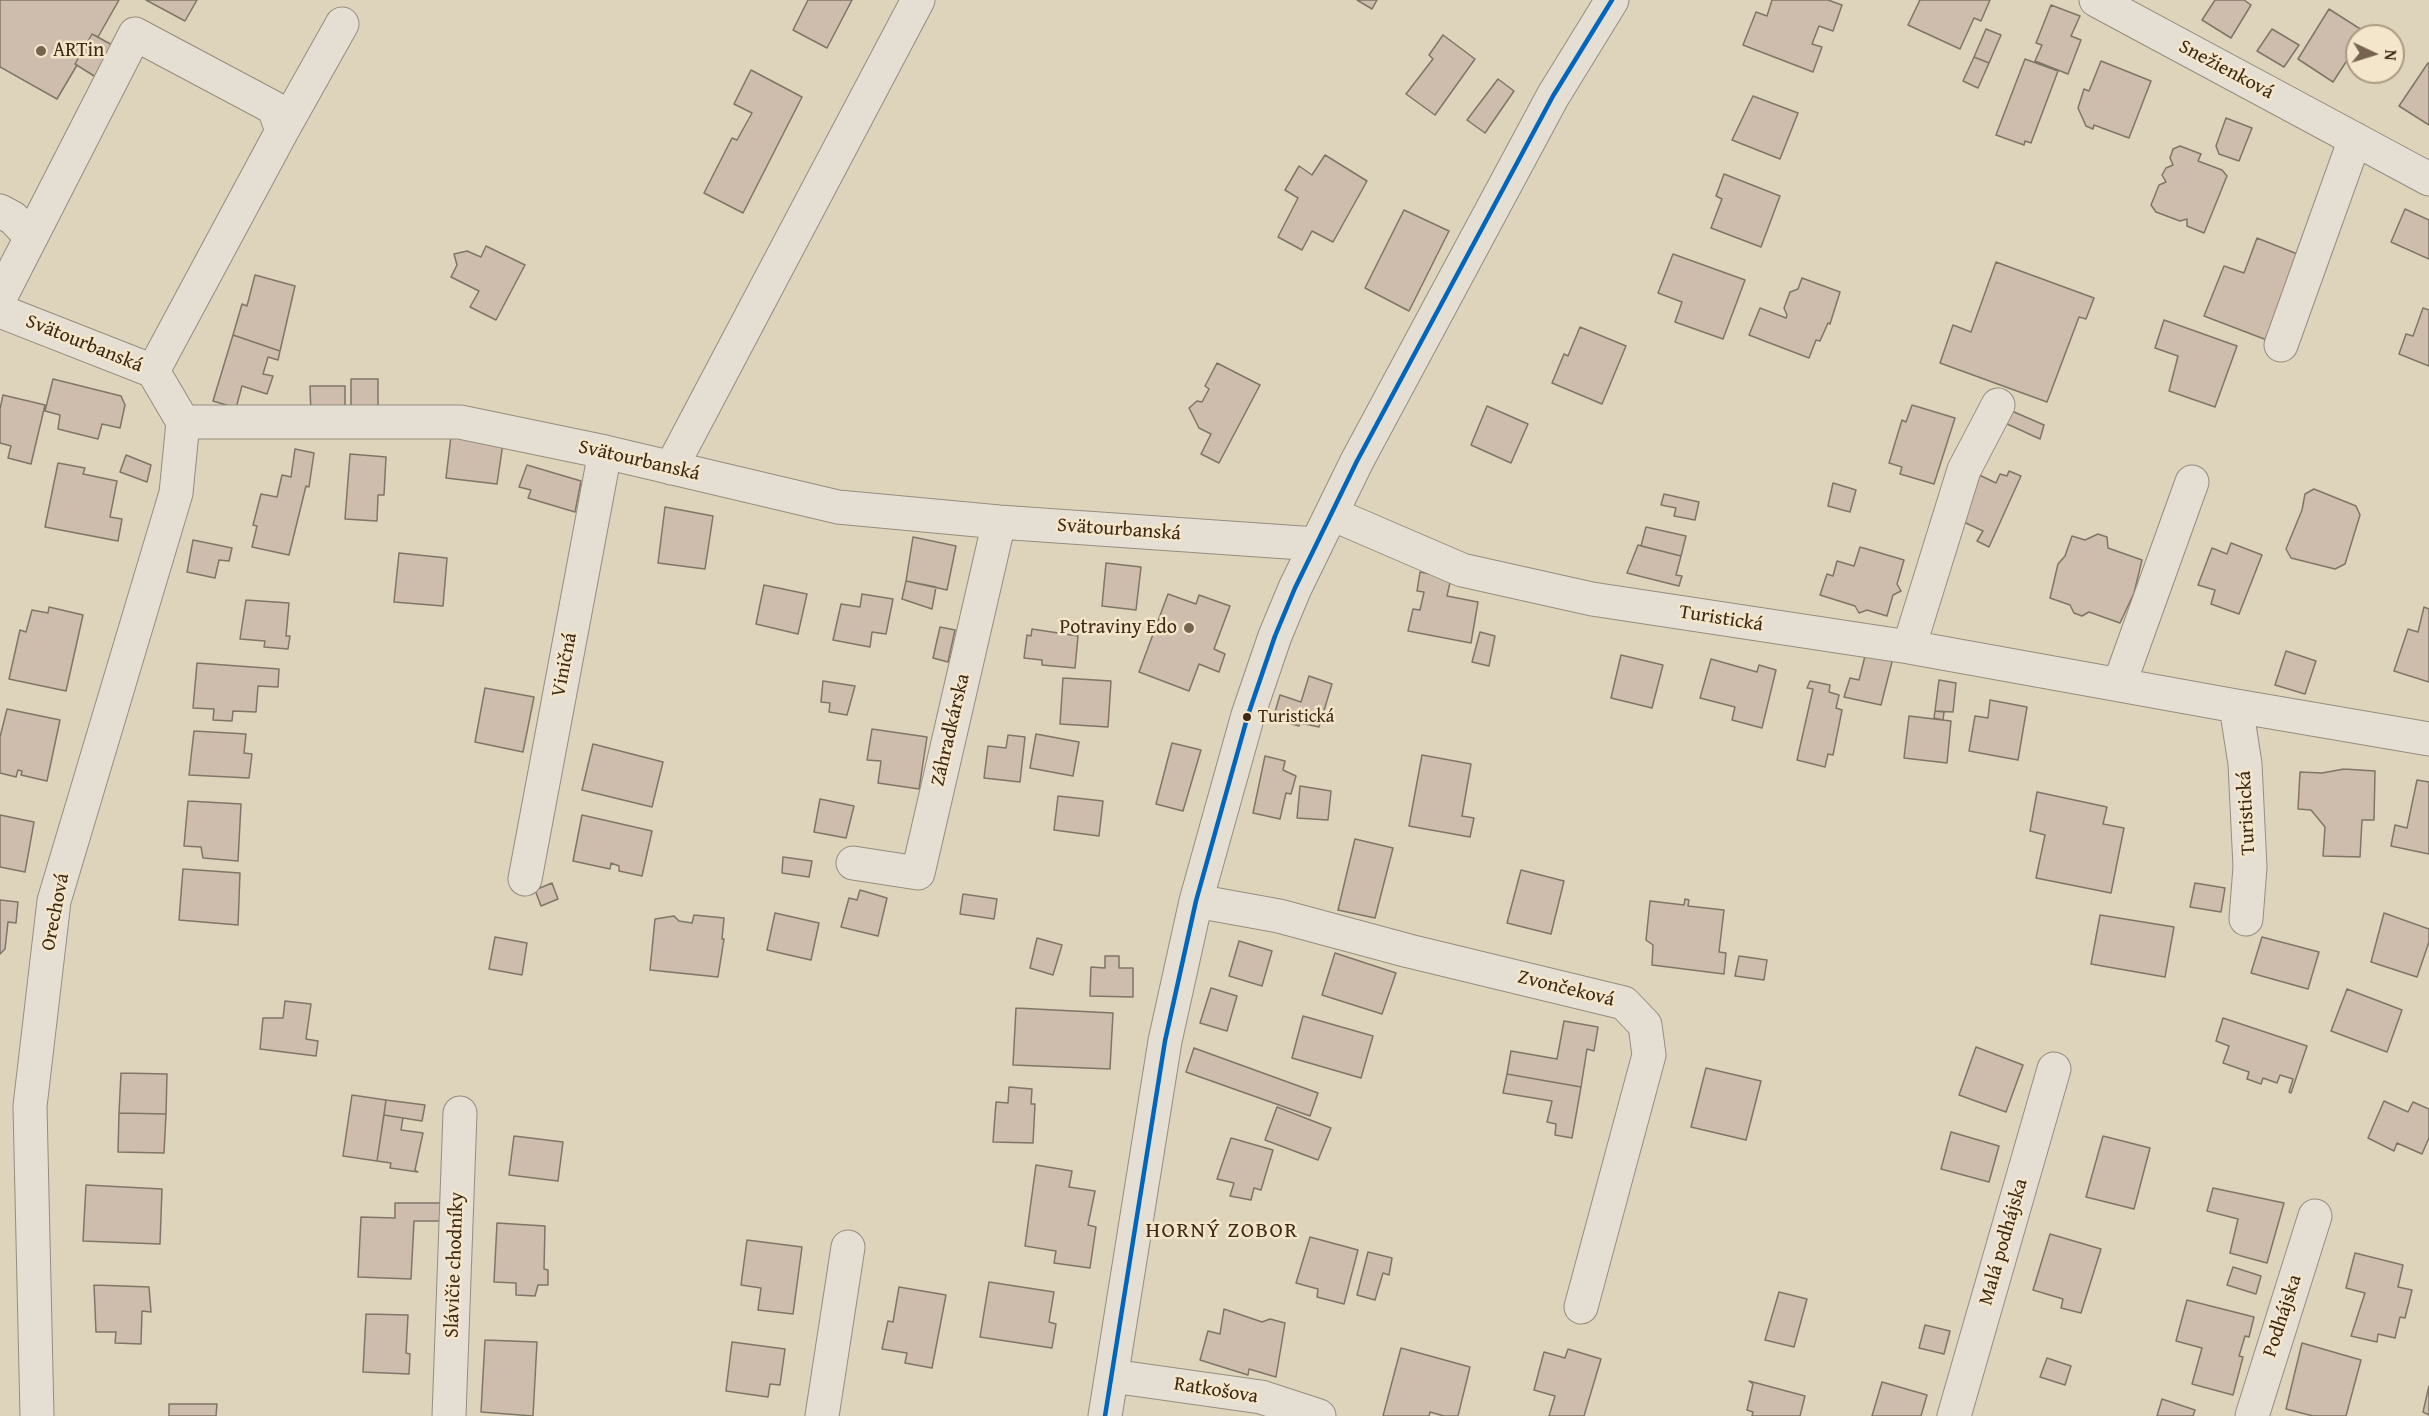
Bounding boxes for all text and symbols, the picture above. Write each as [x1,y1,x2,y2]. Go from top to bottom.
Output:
north arrow [2345,24,2405,84]
street label: Snežienková [2174,35,2278,105]
place label: ARTin [53,39,104,63]
marker: ARTin [34,44,48,58]
text: N [2379,49,2403,61]
street label: Svätourbanská [22,310,146,378]
street label: Svätourbanská [576,435,702,487]
street label: Svätourbanská [1056,514,1182,546]
street label: Turistická [1677,601,1765,637]
place label: Potraviny Edo [1060,616,1177,640]
marker: Potraviny Edo [1182,621,1196,635]
street label: Viničná [547,631,583,699]
street label: Záhradkárska [926,671,976,789]
place label: Turistická [1258,706,1334,728]
marker: Turistická [1241,711,1253,723]
street label: Turistická [2233,770,2261,856]
street label: Orechová [37,871,75,953]
street label: Zvončeková [1515,965,1617,1013]
street label: Malá podhájska [1974,1176,2034,1308]
street label: Slávičie chodníky [440,1191,470,1339]
district label: HORNÝ ZOBOR [1145,1218,1299,1244]
street label: Podhájska [2258,1272,2308,1360]
street label: Ratkošova [1172,1373,1260,1409]

